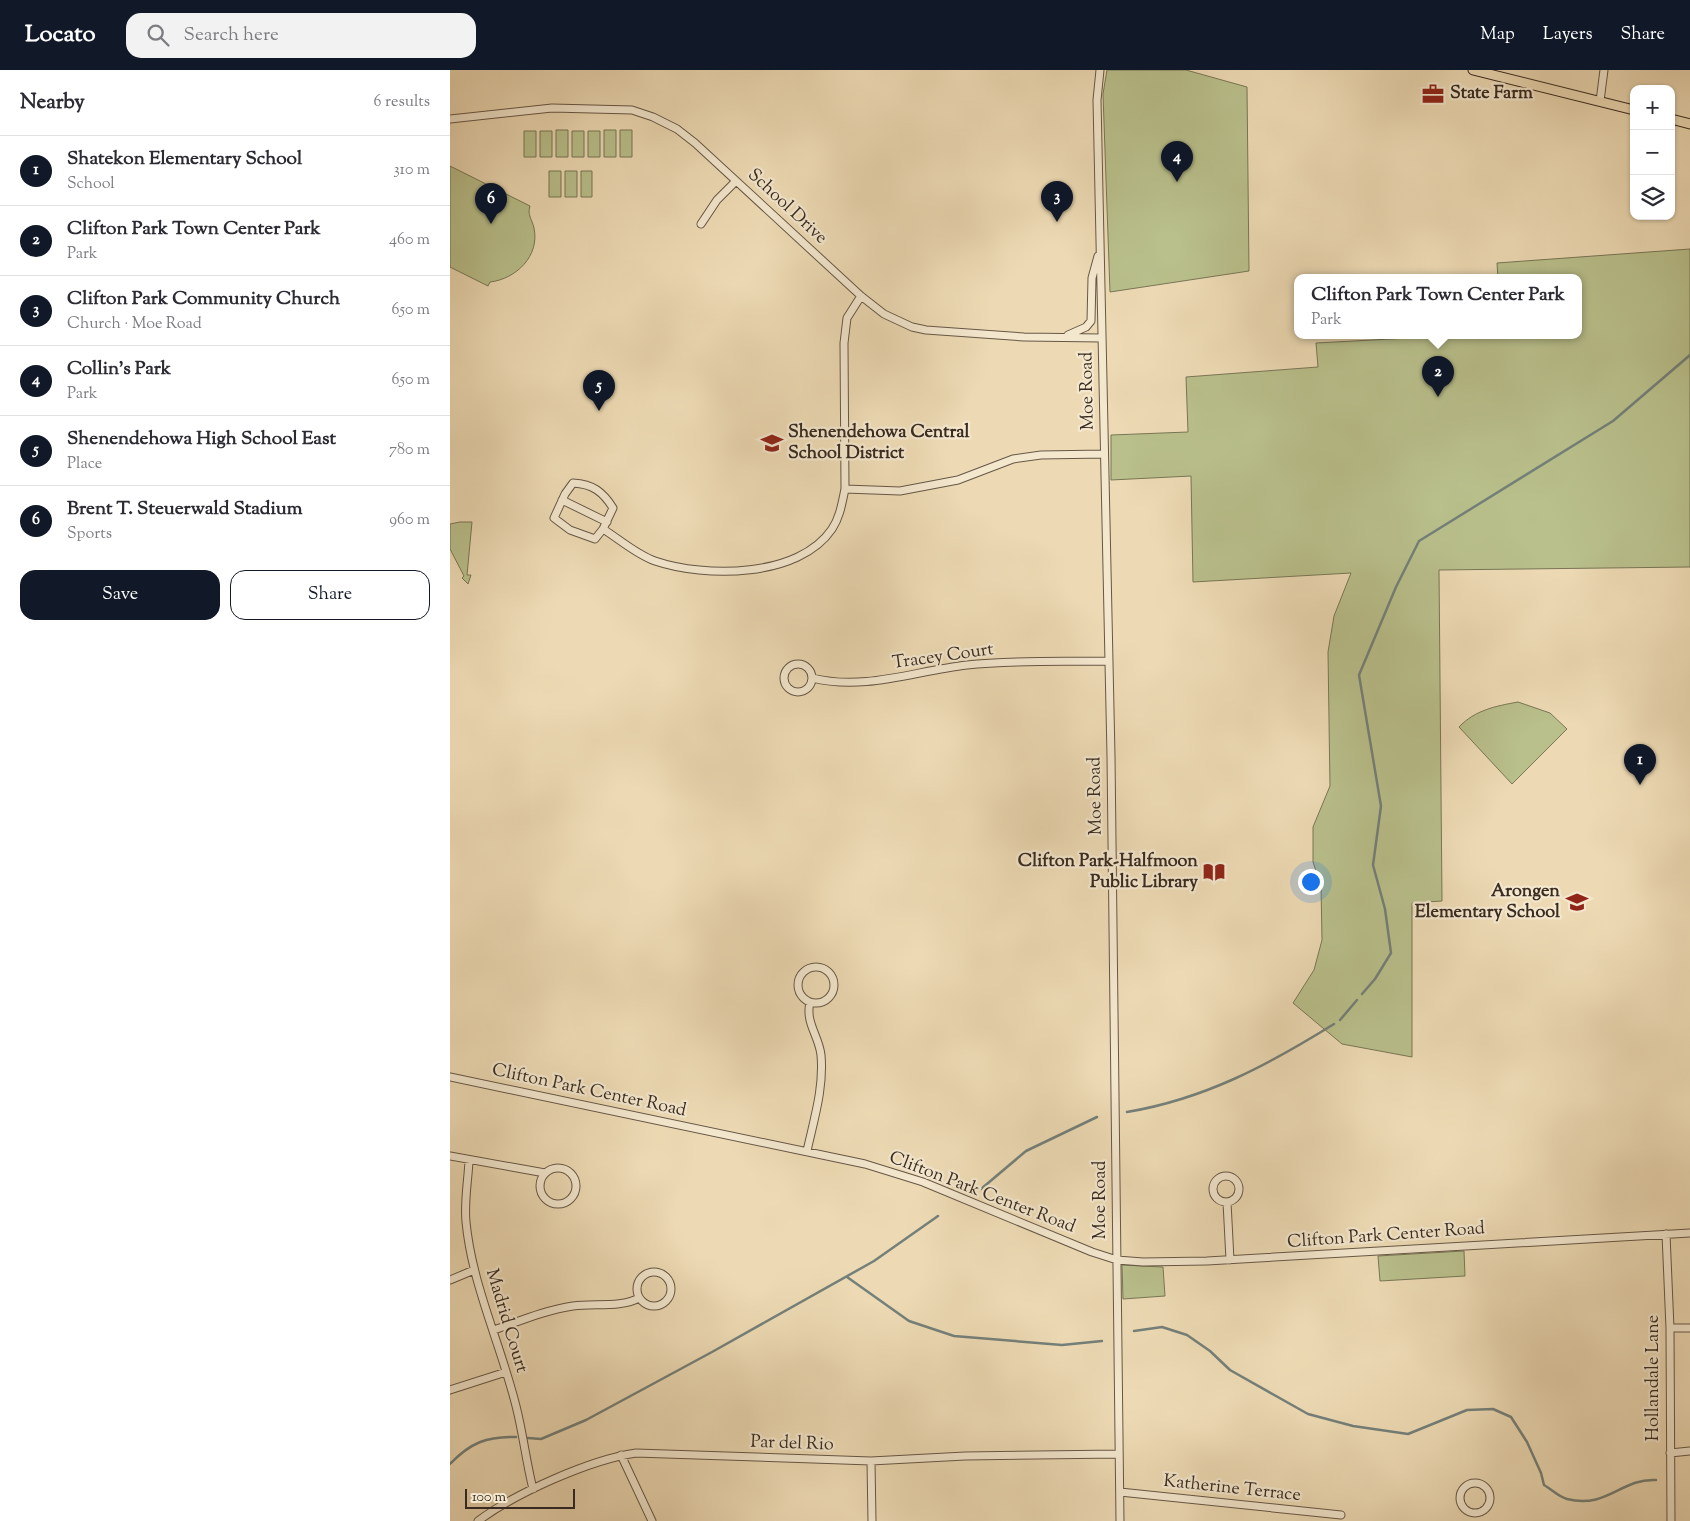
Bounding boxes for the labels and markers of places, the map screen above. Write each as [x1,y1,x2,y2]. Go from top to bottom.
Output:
office icon: State Farm [1420,81,1446,107]
place label: State Farm [1450,81,1533,107]
pin: 4 [1161,141,1193,182]
pin: 3 [1041,181,1073,222]
pin: 6 [475,183,507,224]
pin: 2 [1422,356,1454,397]
pin: 5 [583,370,615,411]
place label: Shenendehowa Central School District [788,420,970,467]
school or university icon: Shenendehowa Central School District [759,430,785,456]
pin: 1 [1624,744,1656,785]
place label: Clifton Park-Halfmoon Public Library [1018,849,1198,896]
library icon: Clifton Park-Halfmoon Public Library [1201,859,1227,885]
place label: Arongen Elementary School [1415,879,1561,926]
school or university icon: Arongen Elementary School [1564,889,1590,915]

